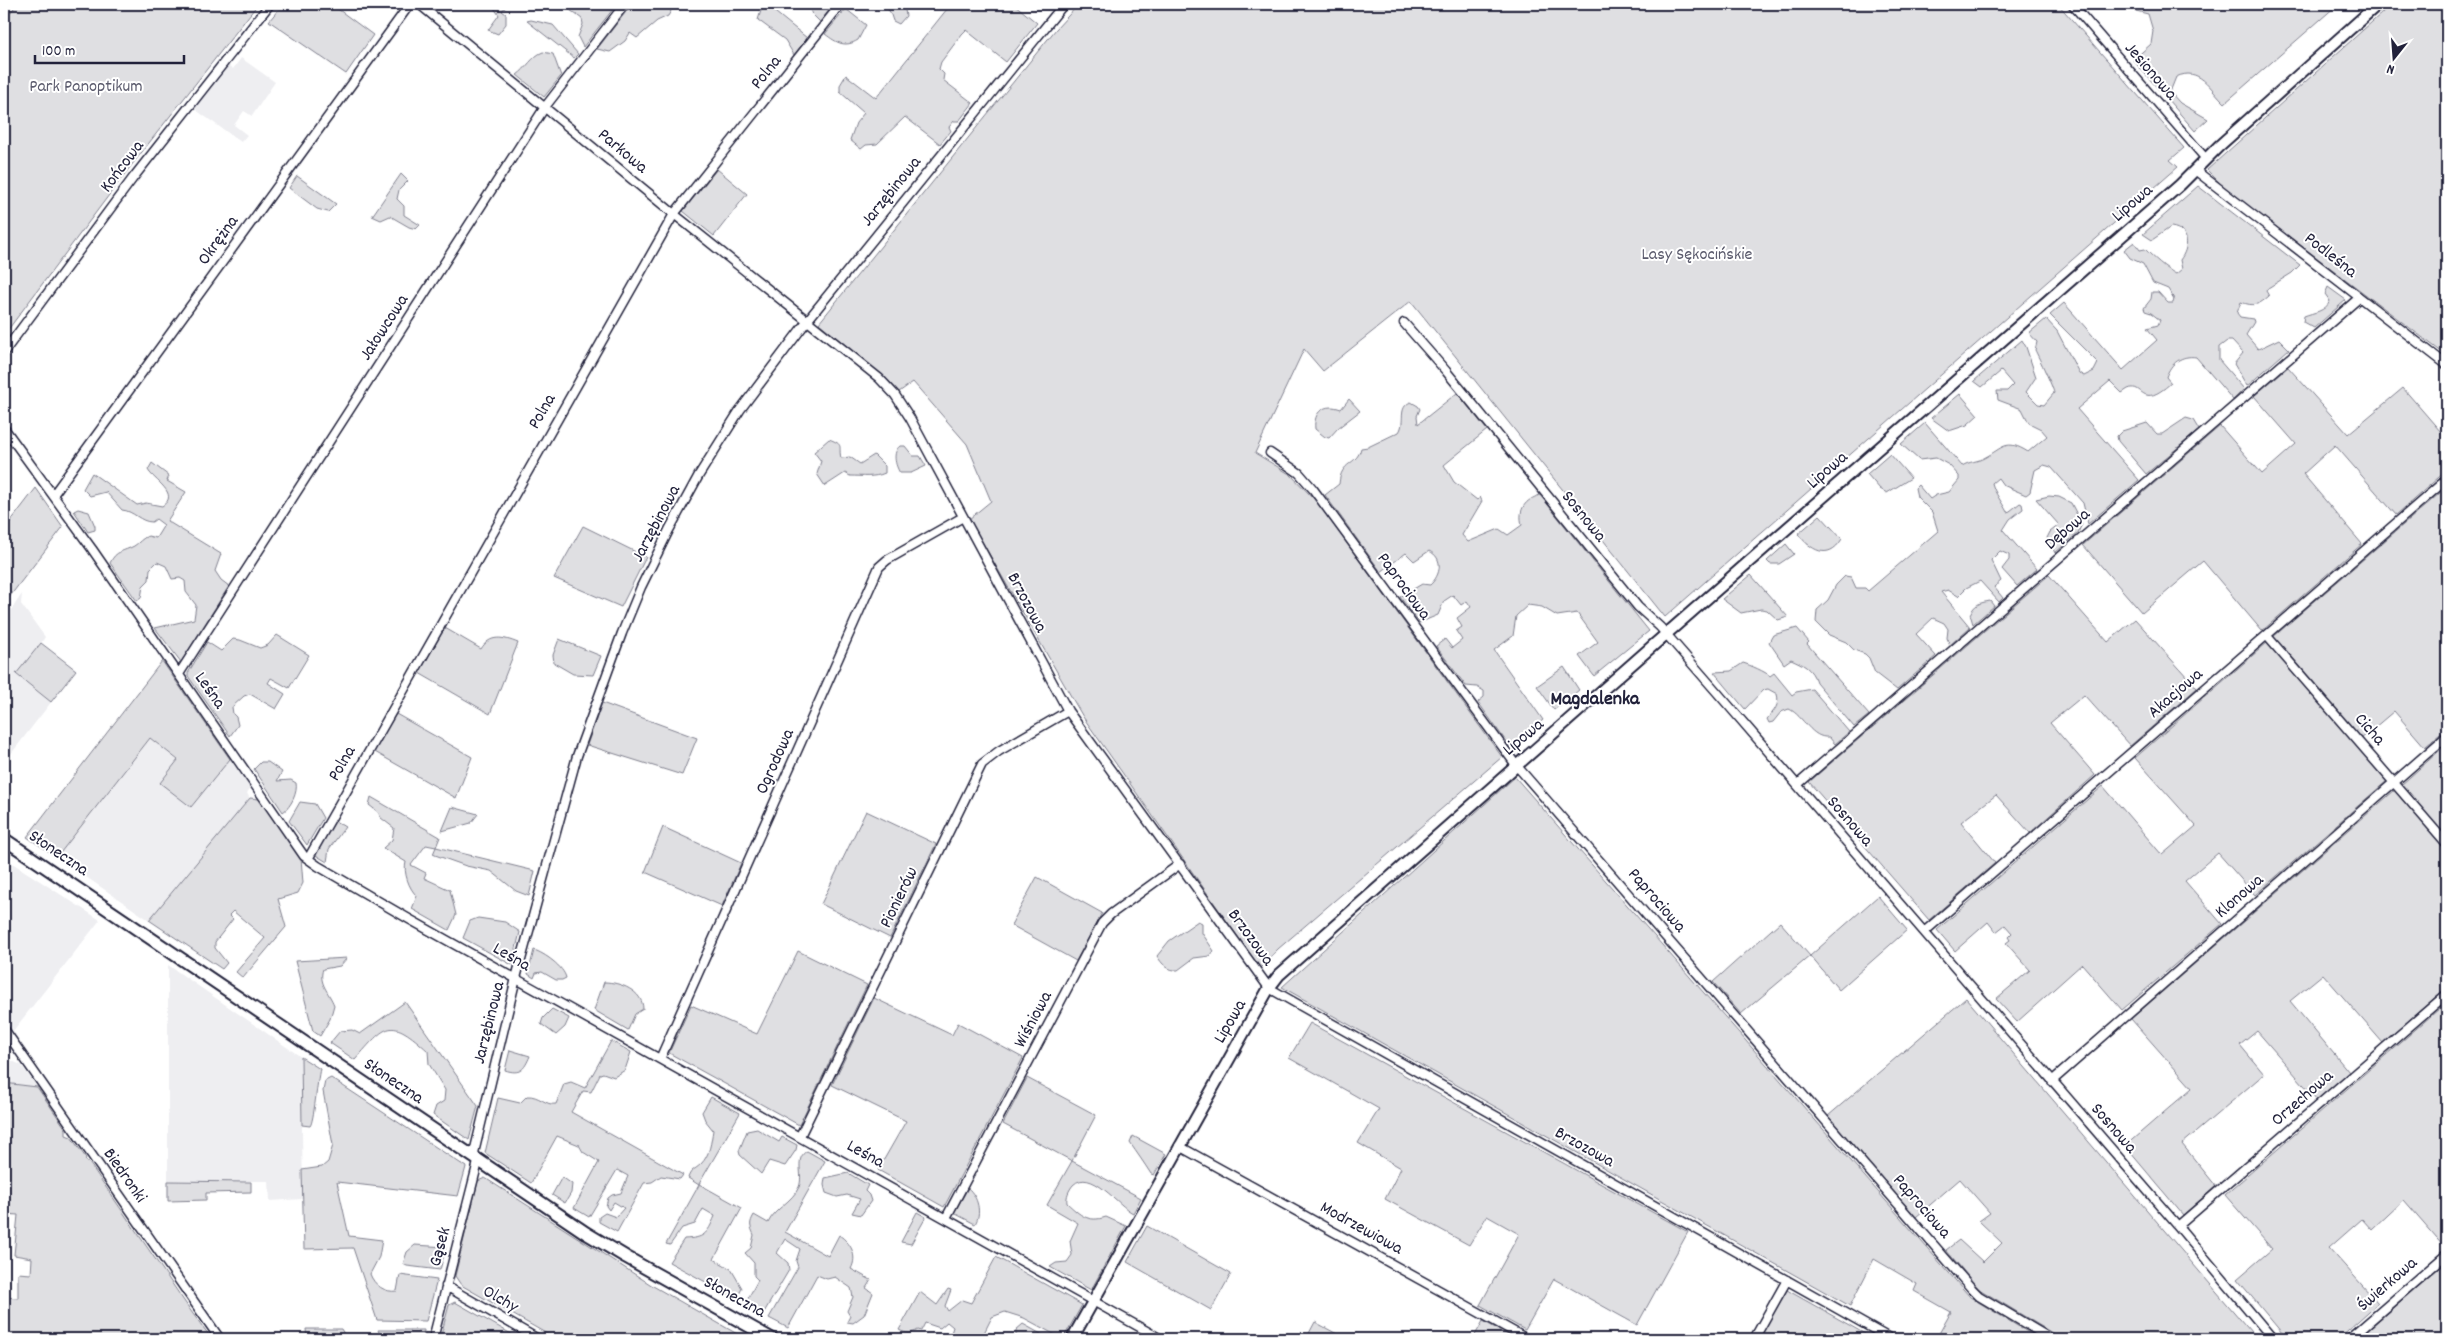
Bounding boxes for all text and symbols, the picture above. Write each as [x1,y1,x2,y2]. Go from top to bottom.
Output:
scale bar [35,32,184,64]
north arrow [2368,32,2418,82]
street label: Jesionowa [2118,37,2183,107]
text: 100 m [42,41,75,63]
street label: Polna [746,50,789,95]
text: N [2384,58,2397,79]
park label: Park Panoptikum [29,75,143,100]
street label: Parkowa [591,124,653,181]
street label: Końcowa [95,135,151,198]
street label: Jarzębinowa [856,151,928,232]
street label: Lipowa [2107,179,2159,229]
street label: Okrężna [192,211,246,271]
street label: Podleśna [2298,227,2362,285]
park label: Lasy Sękocińskie [1641,243,1753,268]
street label: Jałowcowa [354,290,416,366]
street label: Polna [523,389,563,434]
street label: Lipowa [1802,446,1854,496]
street label: Jarzębinowa [626,481,688,567]
street label: Sosnowa [1554,486,1612,549]
street label: Dębowa [2040,503,2097,557]
street label: Paprociowa [1370,548,1436,626]
street label: Brzozowa [1000,568,1053,638]
street label: Akacjowa [2143,663,2209,725]
street label: Leśna [187,668,231,715]
district label: Magdalenka [1551,686,1640,714]
street label: Cicha [2348,708,2391,752]
street label: Lipowa [1498,713,1550,763]
street label: Ogrodowa [750,725,802,799]
street label: Polna [323,741,363,786]
street label: Sosnowa [1820,791,1878,853]
street label: Słoneczna [23,825,93,884]
street label: Pionierów [874,863,926,933]
street label: Paprociowa [1621,863,1691,939]
street label: Klonowa [2210,869,2270,925]
street label: Brzozowa [1221,904,1280,972]
street label: Leśna [488,937,535,979]
street label: Jarzębinowa [468,979,512,1067]
street label: Wiśniowa [1009,987,1060,1053]
street label: Lipowa [1208,995,1254,1049]
street label: Słoneczna [358,1053,428,1112]
street label: Orzechowa [2266,1065,2340,1133]
street label: Sosnowa [2084,1098,2142,1160]
street label: Brzozowa [1550,1121,1619,1175]
street label: Leśna [842,1134,889,1176]
street label: Biedronki [96,1143,152,1209]
street label: Paprociowa [1886,1169,1956,1245]
street label: Modrzewiowa [1315,1196,1408,1262]
street label: Gąsek [424,1224,458,1270]
street label: Świerkowa [2353,1251,2424,1318]
street label: Słoneczna [698,1271,770,1326]
street label: Olchy [478,1280,523,1321]

